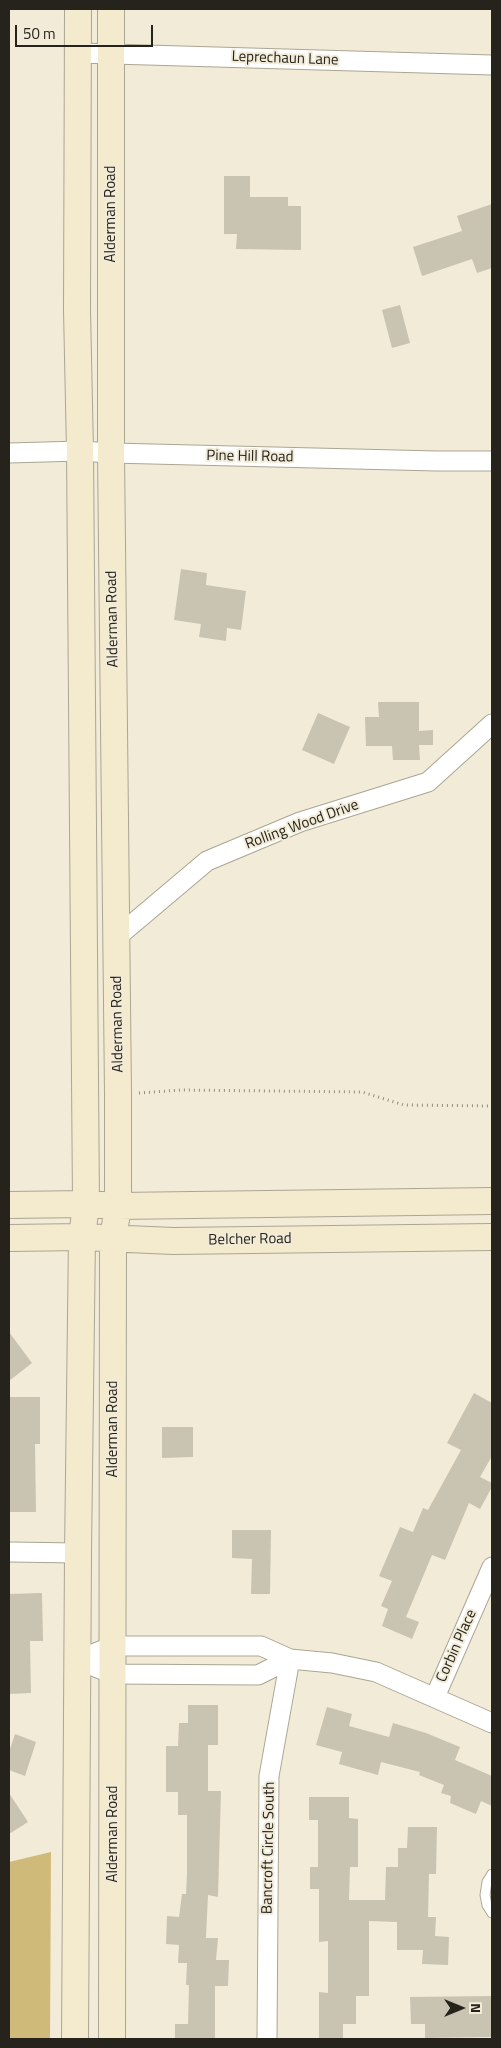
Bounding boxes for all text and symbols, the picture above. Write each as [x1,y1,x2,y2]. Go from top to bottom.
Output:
scale bar [18,15,155,47]
text: 50 m [23,22,56,45]
street label: Leprechaun Lane [231,48,339,70]
street label: Alderman Road [102,166,120,262]
street label: Pine Hill Road [206,447,294,467]
street label: Alderman Road [103,570,123,668]
street label: Rolling Wood Drive [243,796,361,854]
street label: Alderman Road [108,975,128,1073]
street label: Belcher Road [208,1230,292,1250]
street label: Alderman Road [104,1381,122,1477]
street label: Corbin Place [433,1607,481,1685]
street label: Bancroft Circle South [259,1782,279,1914]
street label: Alderman Road [104,1786,122,1882]
north arrow [436,1983,486,2033]
text: N [466,2003,487,2013]

